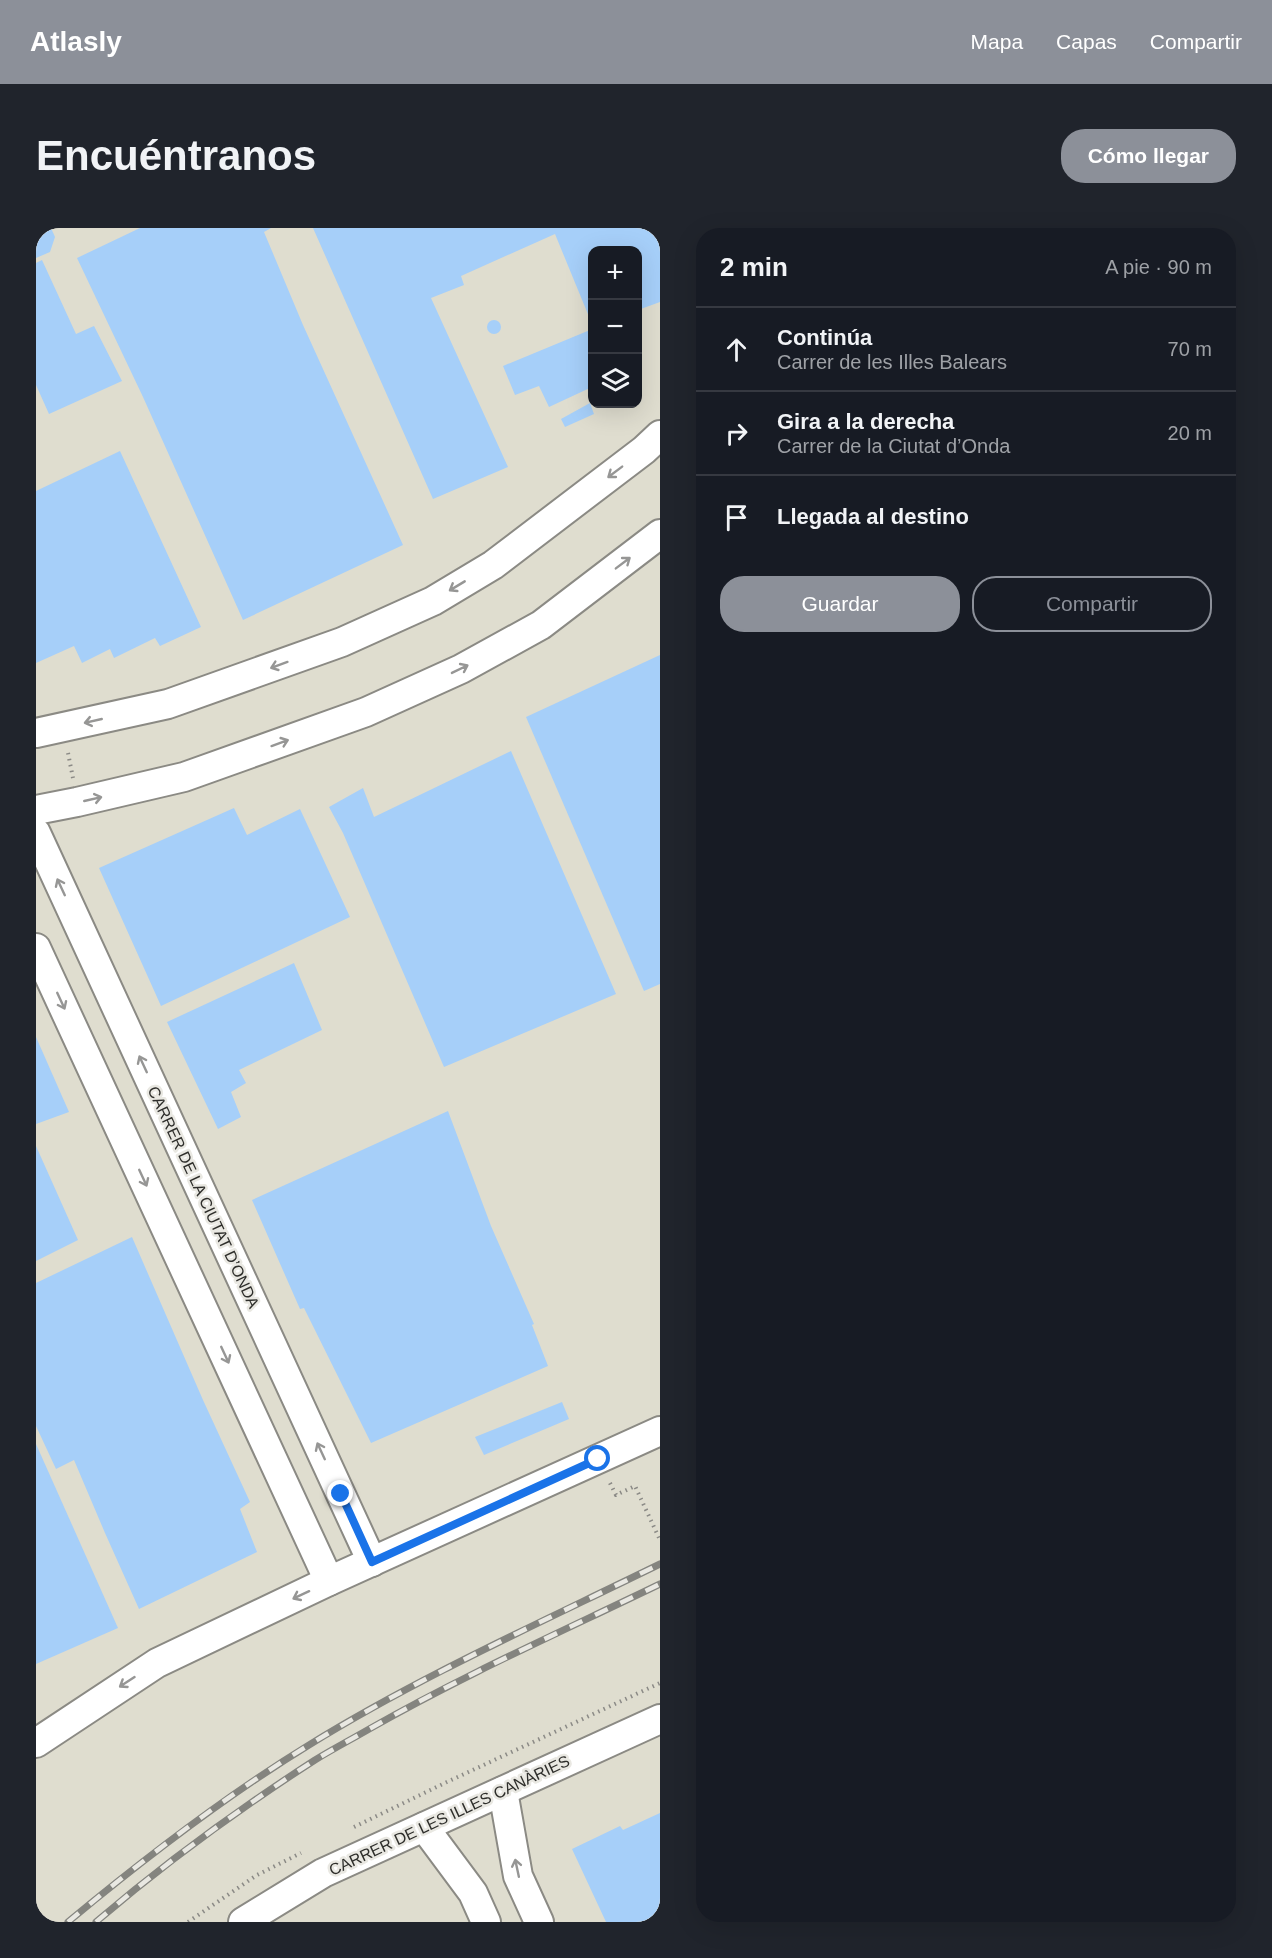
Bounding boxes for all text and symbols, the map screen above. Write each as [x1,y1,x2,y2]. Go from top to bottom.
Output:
text: Atlasly [30,26,122,57]
text: Mapa [971,30,1023,53]
text: Capas [1056,30,1117,53]
text: Compartir [1150,30,1242,53]
button: Cómo llegar [1061,129,1236,183]
text: Encuéntranos [36,132,316,179]
map controls [588,246,642,408]
button: + [588,246,642,300]
text: 2 min [720,252,788,282]
text: A pie · 90 m [1105,256,1212,278]
button: − [588,300,642,354]
text: Continúa [777,325,872,350]
icon: ahead [720,333,753,366]
text: 70 m [1168,338,1212,360]
text: Carrer de les Illes Balears [777,351,1007,373]
button: layers [588,354,642,408]
text: Gira a la derecha [777,409,954,434]
icon: right [720,417,753,450]
text: 20 m [1168,422,1212,444]
text: Carrer de la Ciutat d’Onda [777,435,1010,457]
one-way arrow [608,466,624,479]
icon: arrive [720,501,753,534]
text: Llegada al destino [777,504,969,529]
one-way arrow [615,557,631,569]
button: Guardar [720,576,960,632]
button: Compartir [972,576,1212,632]
one-way arrow [449,581,466,593]
one-way arrow [270,660,289,671]
one-way arrow [451,662,469,674]
one-way arrow [84,716,103,727]
one-way arrow [270,736,289,747]
one-way arrow [84,792,103,804]
one-way arrow [54,879,66,897]
one-way arrow [56,992,67,1010]
one-way arrow [136,1056,148,1074]
street label: CARRER DE LA CIUTAT D’ONDA [145,1084,263,1311]
one-way arrow [137,1168,149,1186]
one-way arrow [219,1345,231,1363]
one-way arrow [315,1443,326,1461]
route start [584,1445,610,1471]
route end [327,1480,353,1506]
one-way arrow [293,1589,311,1601]
one-way arrow [119,1676,136,1689]
street label: CARRER DE LES ILLES CANÀRIES [326,1751,572,1879]
one-way arrow [511,1859,522,1878]

